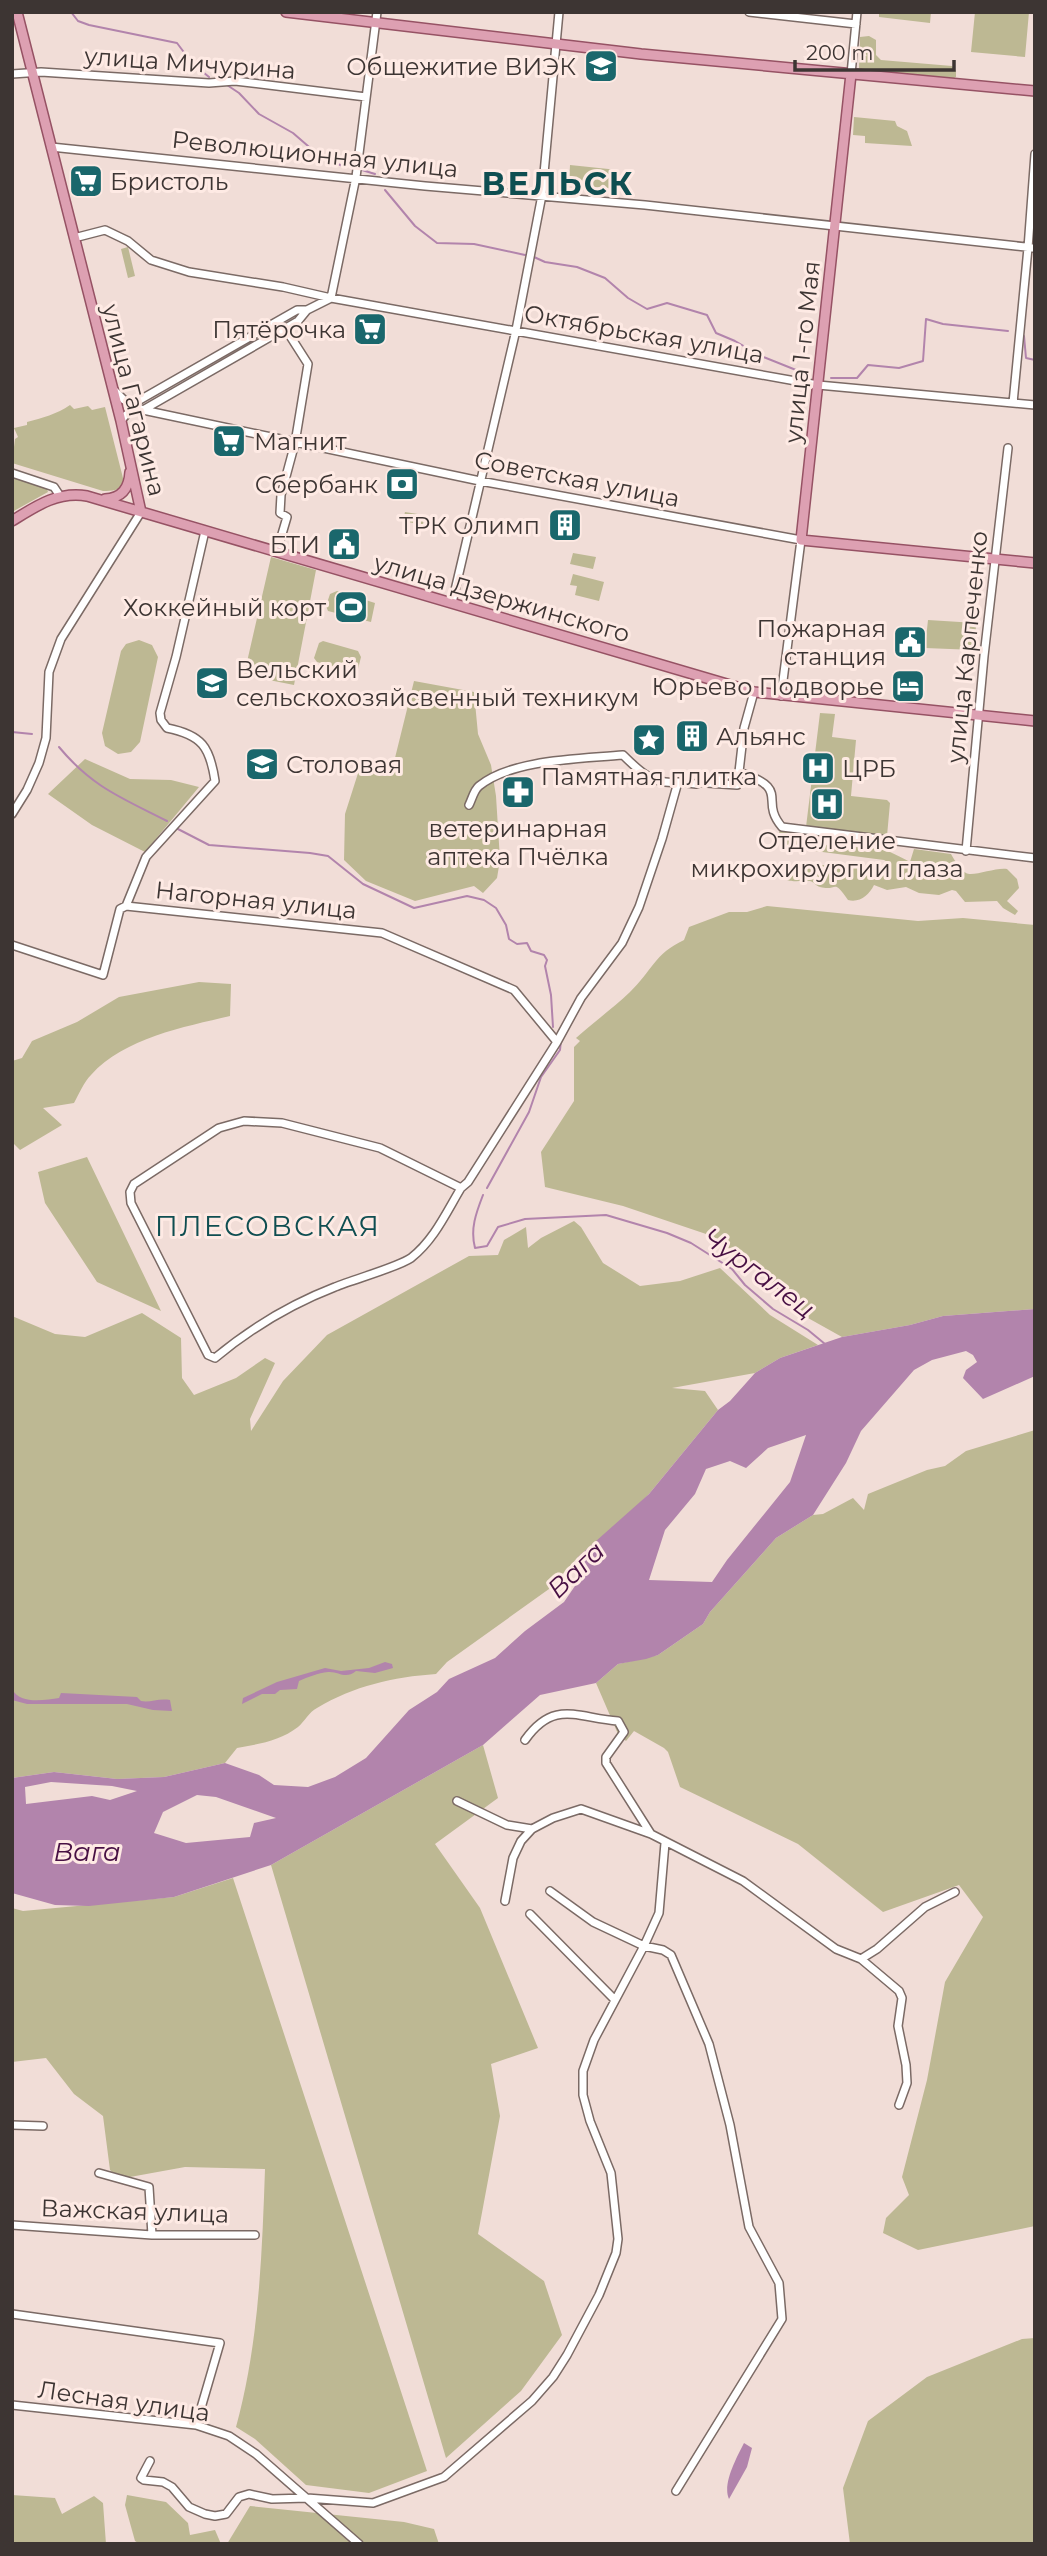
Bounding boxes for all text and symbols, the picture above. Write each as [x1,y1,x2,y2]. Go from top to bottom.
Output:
scale bar [795,28,954,72]
text: 200 m [806,40,873,65]
street label: улица Мичурина [82,41,297,85]
school or university icon: Общежитие ВИЭК [582,47,620,85]
place label: Общежитие ВИЭК [346,52,576,81]
street label: Революционная улица [170,125,460,183]
supermarket icon: Бристоль [67,162,105,200]
district label: ВЕЛЬСК [482,164,634,203]
place label: Бристоль [110,167,228,196]
street label: улица 1-го Мая [778,259,826,446]
street label: Октябрьская улица [522,299,766,369]
street label: улица Гагарина [96,300,172,499]
supermarket icon: Пятёрочка [351,310,389,348]
place label: Пятёрочка [212,315,346,344]
supermarket icon: Магнит [210,422,248,460]
place label: Магнит [254,427,347,456]
street label: Советская улица [472,445,682,513]
bank icon: Сбербанк [383,465,421,503]
place label: Сбербанк [255,470,378,499]
building icon: ТРК Олимп [546,506,584,544]
place label: ТРК Олимп [399,511,540,540]
public building icon: БТИ [325,525,363,563]
street label: улица Карпеченко [940,529,994,766]
place label: БТИ [270,530,320,559]
street label: улица Дзержинского [370,547,633,648]
sports icon: Хоккейный корт [332,588,370,626]
place label: Хоккейный корт [123,593,327,622]
place label: Пожарная станция [757,614,886,671]
public building icon: Пожарная станция [891,623,929,661]
place label: Вельский сельскохозяйсвенный техникум [236,655,639,712]
school or university icon: Вельский сельскохозяйсвенный техникум [193,664,231,702]
hotel icon: Юрьево Подворье [889,667,927,705]
place label: Юрьево Подворье [652,672,884,701]
building icon: Альянс [673,717,711,755]
place icon: Памятная плитка [630,721,668,759]
place label: Альянс [716,722,806,751]
school or university icon: Столовая [243,745,281,783]
hospital icon: ЦРБ [799,749,837,787]
place label: Столовая [286,750,402,779]
place label: ЦРБ [842,754,896,783]
place label: Памятная плитка [541,762,757,791]
pharmacy icon: ветеринарная аптека Пчёлка [499,773,537,811]
hospital icon: Отделение микрохирургии глаза [808,785,846,823]
place label: ветеринарная аптека Пчёлка [427,814,609,871]
place label: Отделение микрохирургии глаза [690,826,964,883]
street label: Нагорная улица [154,875,358,925]
district label: ПЛЕСОВСКАЯ [155,1209,381,1243]
water label: Чургалец [697,1221,821,1325]
water label: Вага [541,1535,611,1605]
water label: Вага [53,1836,121,1868]
street label: Важская улица [40,2193,230,2229]
street label: Лесная улица [36,2375,212,2427]

